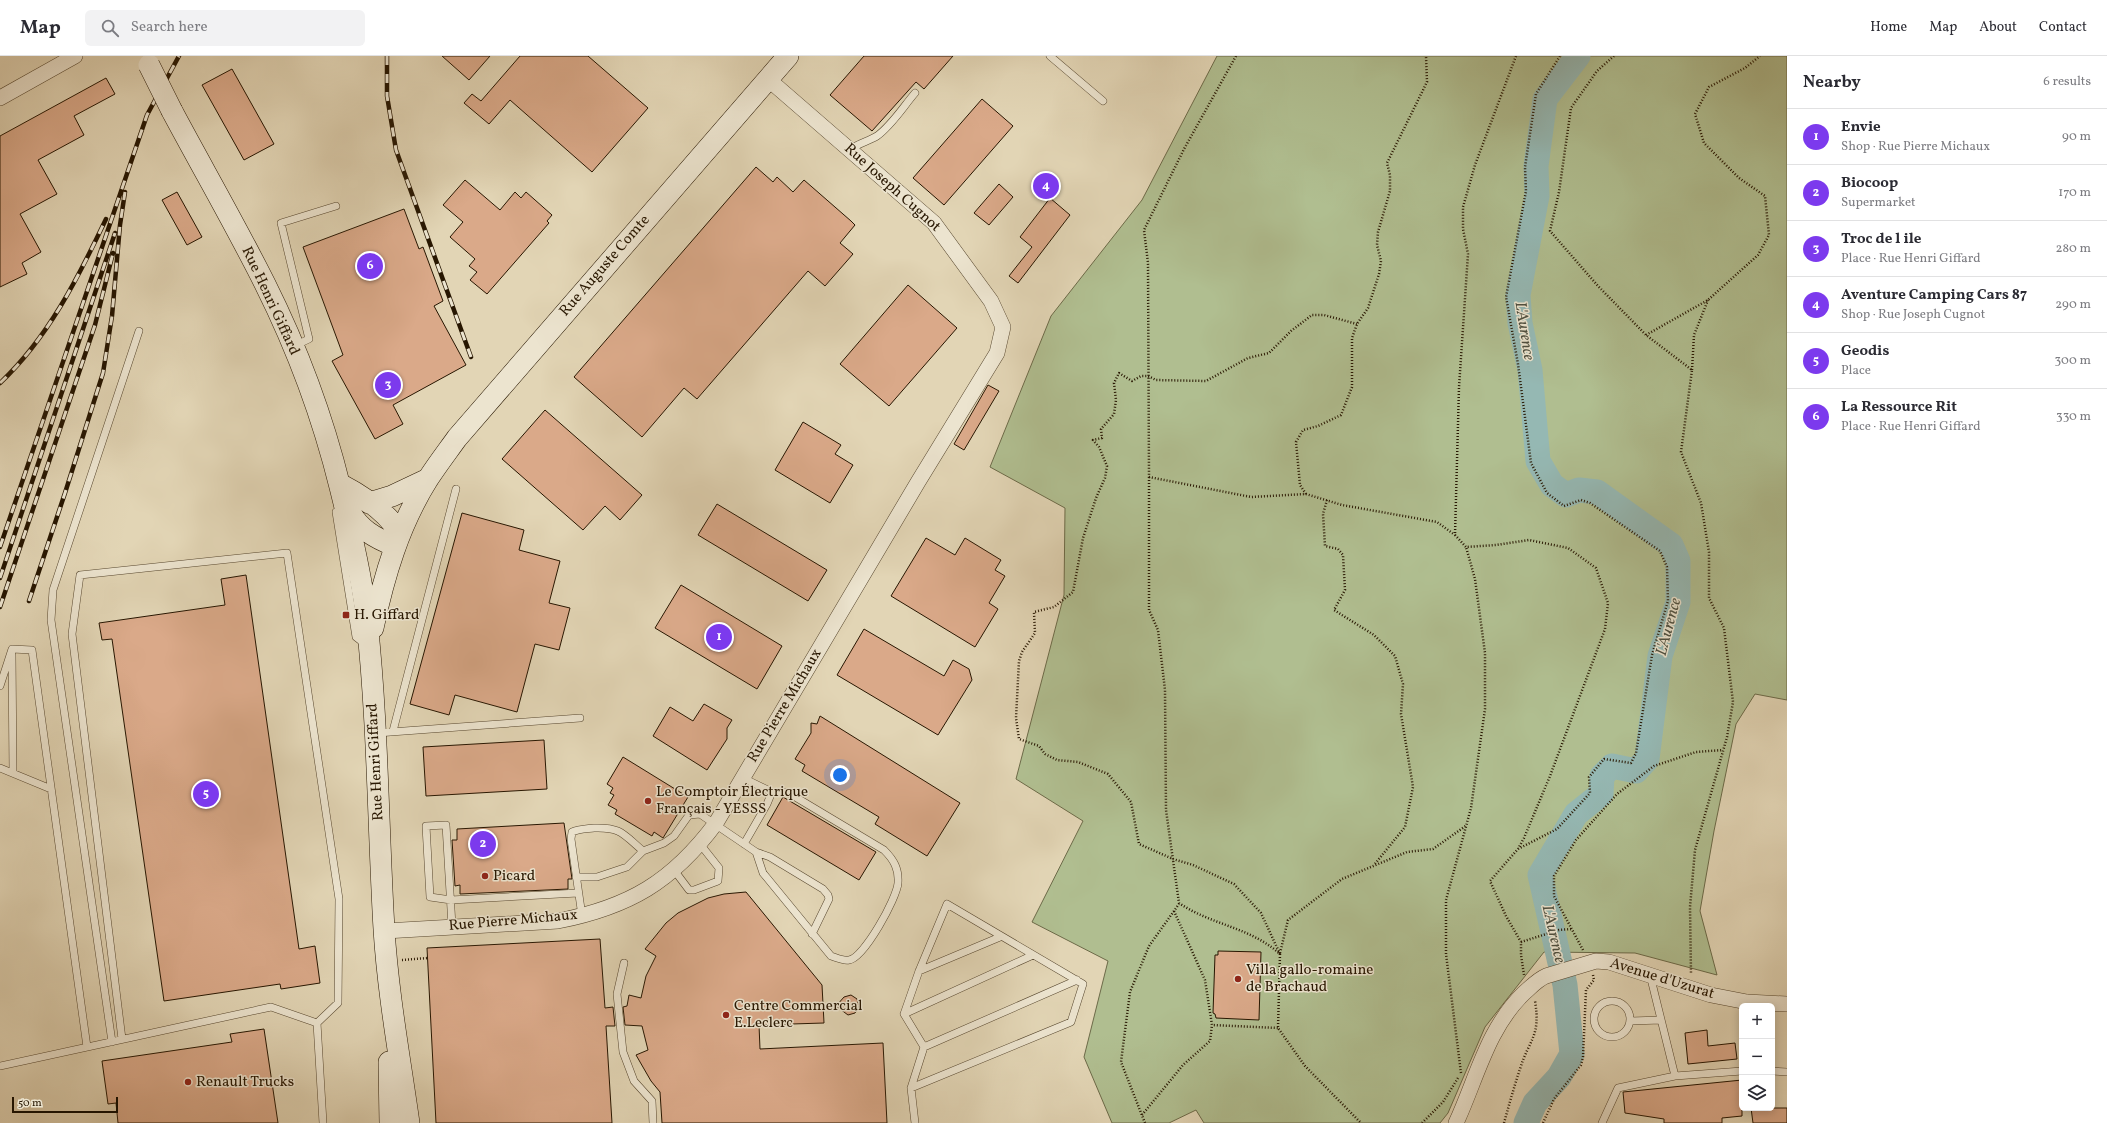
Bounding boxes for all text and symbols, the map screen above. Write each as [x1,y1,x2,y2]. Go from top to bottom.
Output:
search box [85,10,365,46]
text: Map [20,15,61,41]
icon: search [99,17,121,39]
text: Search here [131,17,208,38]
text: Home [1870,18,1907,37]
text: Map [1929,18,1957,37]
text: About [1979,18,2017,37]
text: Contact [2039,18,2087,37]
text: Nearby [1803,71,1861,94]
text: 6 results [2043,73,2091,91]
text: Envie [1841,117,1881,138]
text: 1 [1813,128,1819,146]
text: 90 m [2062,128,2091,146]
text: Shop · Rue Pierre Michaux [1841,138,1990,156]
street label: Rue Joseph Cugnot [839,139,945,237]
pin: 4 [1033,171,1059,201]
text: Biocoop [1841,173,1898,194]
text: 2 [1813,184,1819,202]
text: 170 m [2058,184,2091,202]
text: Supermarket [1841,194,1916,212]
street label: Rue Auguste Comte [555,211,655,321]
text: Troc de l ile [1841,229,1922,250]
text: 3 [1813,240,1819,258]
text: 280 m [2055,240,2091,258]
street label: Rue Henri Giffard [236,243,304,359]
text: Place · Rue Henri Giffard [1841,250,1981,268]
pin: 6 [357,251,383,281]
text: Aventure Camping Cars 87 [1841,285,2027,306]
text: 4 [1812,296,1820,314]
text: 290 m [2055,296,2091,314]
water label: L'Aurence [1509,300,1539,362]
text: Shop · Rue Joseph Cugnot [1841,306,1985,324]
text: Geodis [1841,341,1889,362]
text: 5 [1813,352,1819,370]
text: 300 m [2055,352,2091,370]
text: Place [1841,362,1871,380]
pin: 3 [375,370,401,400]
text: La Ressource Rit [1841,397,1957,418]
text: 6 [1812,408,1820,426]
text: 330 m [2056,408,2091,426]
text: Place · Rue Henri Giffard [1841,418,1981,436]
water label: L'Aurence [1651,596,1687,658]
place label: H. Giffard [354,605,420,626]
marker: H. Giffard [341,610,351,620]
pin: 1 [706,622,732,652]
street label: Rue Pierre Michaux [743,645,827,767]
street label: Rue Henri Giffard [362,703,390,821]
your location [830,765,850,785]
pin: 5 [193,779,219,809]
place label: Le Comptoir Électrique Français - YESSS [656,782,808,820]
marker: Le Comptoir Électrique Français - YESSS [643,796,653,806]
pin: 2 [470,829,496,859]
place label: Picard [493,866,535,887]
marker: Picard [480,871,490,881]
water label: L'Aurence [1536,903,1570,965]
street label: Rue Pierre Michaux [448,905,579,937]
street label: Avenue d'Uzurat [1607,953,1717,1005]
place label: Villa gallo-romaine de Brachaud [1246,960,1373,998]
marker: Villa gallo-romaine de Brachaud [1233,974,1243,984]
place label: Centre Commercial E.Leclerc [734,996,862,1034]
map controls [1739,1003,1775,1111]
button: + [1739,1003,1775,1039]
marker: Centre Commercial E.Leclerc [721,1010,731,1020]
button: − [1739,1039,1775,1075]
place label: Renault Trucks [196,1072,294,1093]
button: layers [1739,1075,1775,1111]
marker: Renault Trucks [183,1077,193,1087]
scale bar [12,1095,118,1114]
text: 50 m [18,1096,42,1111]

